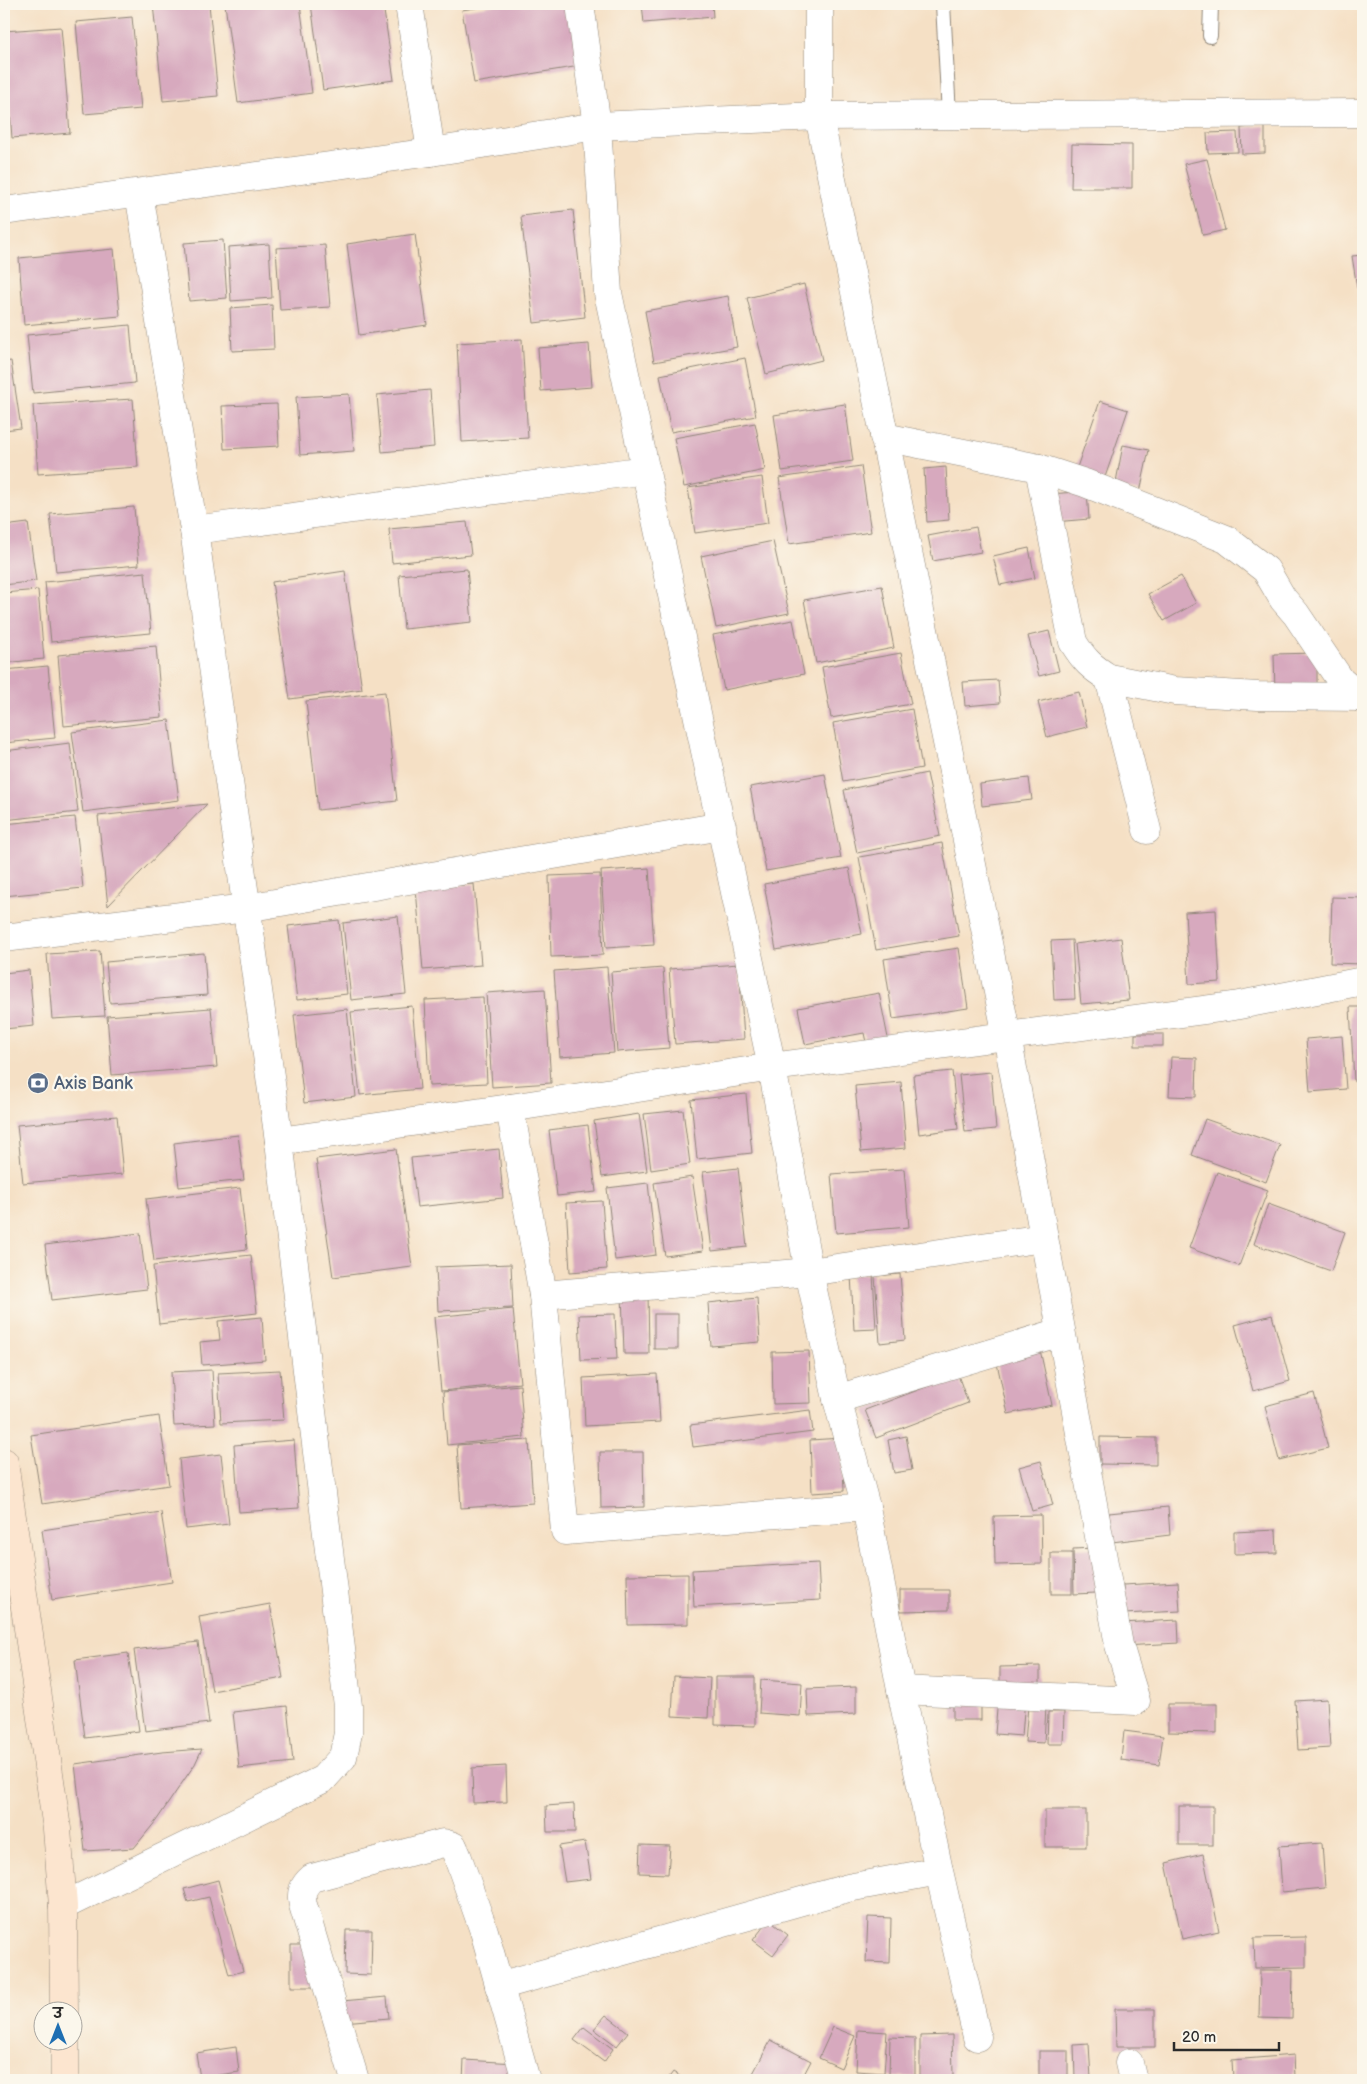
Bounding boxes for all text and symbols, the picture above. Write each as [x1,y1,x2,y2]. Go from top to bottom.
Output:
bank icon: Axis Bank [26,1071,50,1095]
place label: Axis Bank [54,1073,133,1094]
north arrow [32,2002,82,2052]
text: उ [51,2005,64,2022]
scale bar [1174,2019,1280,2051]
text: 20 m [1182,2028,1216,2047]

